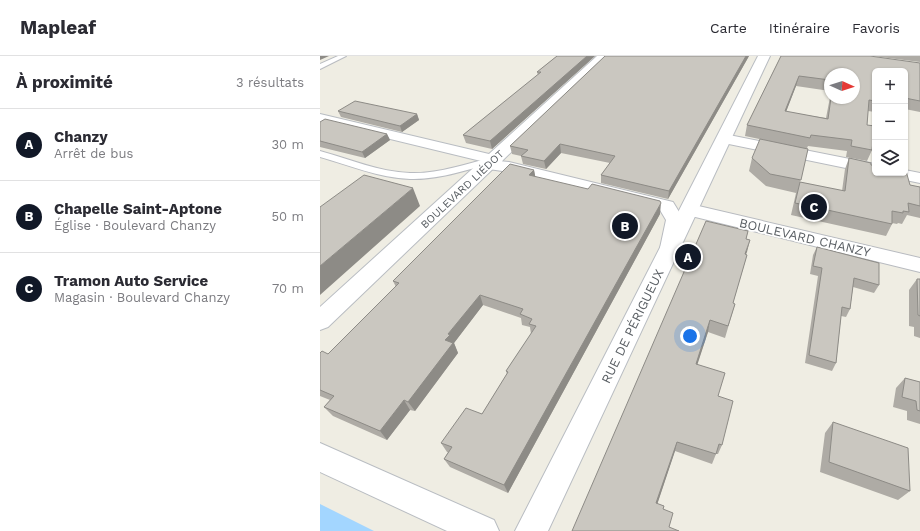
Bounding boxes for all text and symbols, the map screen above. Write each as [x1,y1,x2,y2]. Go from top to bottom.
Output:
text: Mapleaf [20,16,96,39]
text: Carte [710,20,747,36]
text: Itinéraire [769,20,830,36]
text: Favoris [852,20,900,36]
north arrow [824,68,860,104]
map controls [872,68,908,176]
button: + [872,68,908,104]
text: À proximité [16,72,113,92]
text: 3 résultats [236,75,304,90]
button: − [872,104,908,140]
text: Chanzy [54,128,108,146]
text: A [25,137,33,152]
text: 30 m [272,137,304,152]
button: layers [872,140,908,176]
text: Arrêt de bus [54,146,133,161]
street label: BOULEVARD LIÉDOT [417,146,507,231]
pin: C [801,192,827,222]
text: Chapelle Saint-Aptone [54,200,222,218]
text: B [25,209,33,224]
text: 50 m [272,209,304,224]
pin: B [612,211,638,241]
street label: BOULEVARD CHANZY [738,215,873,260]
text: Église · Boulevard Chanzy [54,218,216,233]
pin: A [675,242,701,272]
street label: RUE DE PÉRIGUEUX [597,266,667,386]
text: Tramon Auto Service [54,272,208,290]
text: C [25,281,33,296]
text: 70 m [272,281,304,296]
text: Magasin · Boulevard Chanzy [54,290,230,305]
your location [680,326,700,346]

